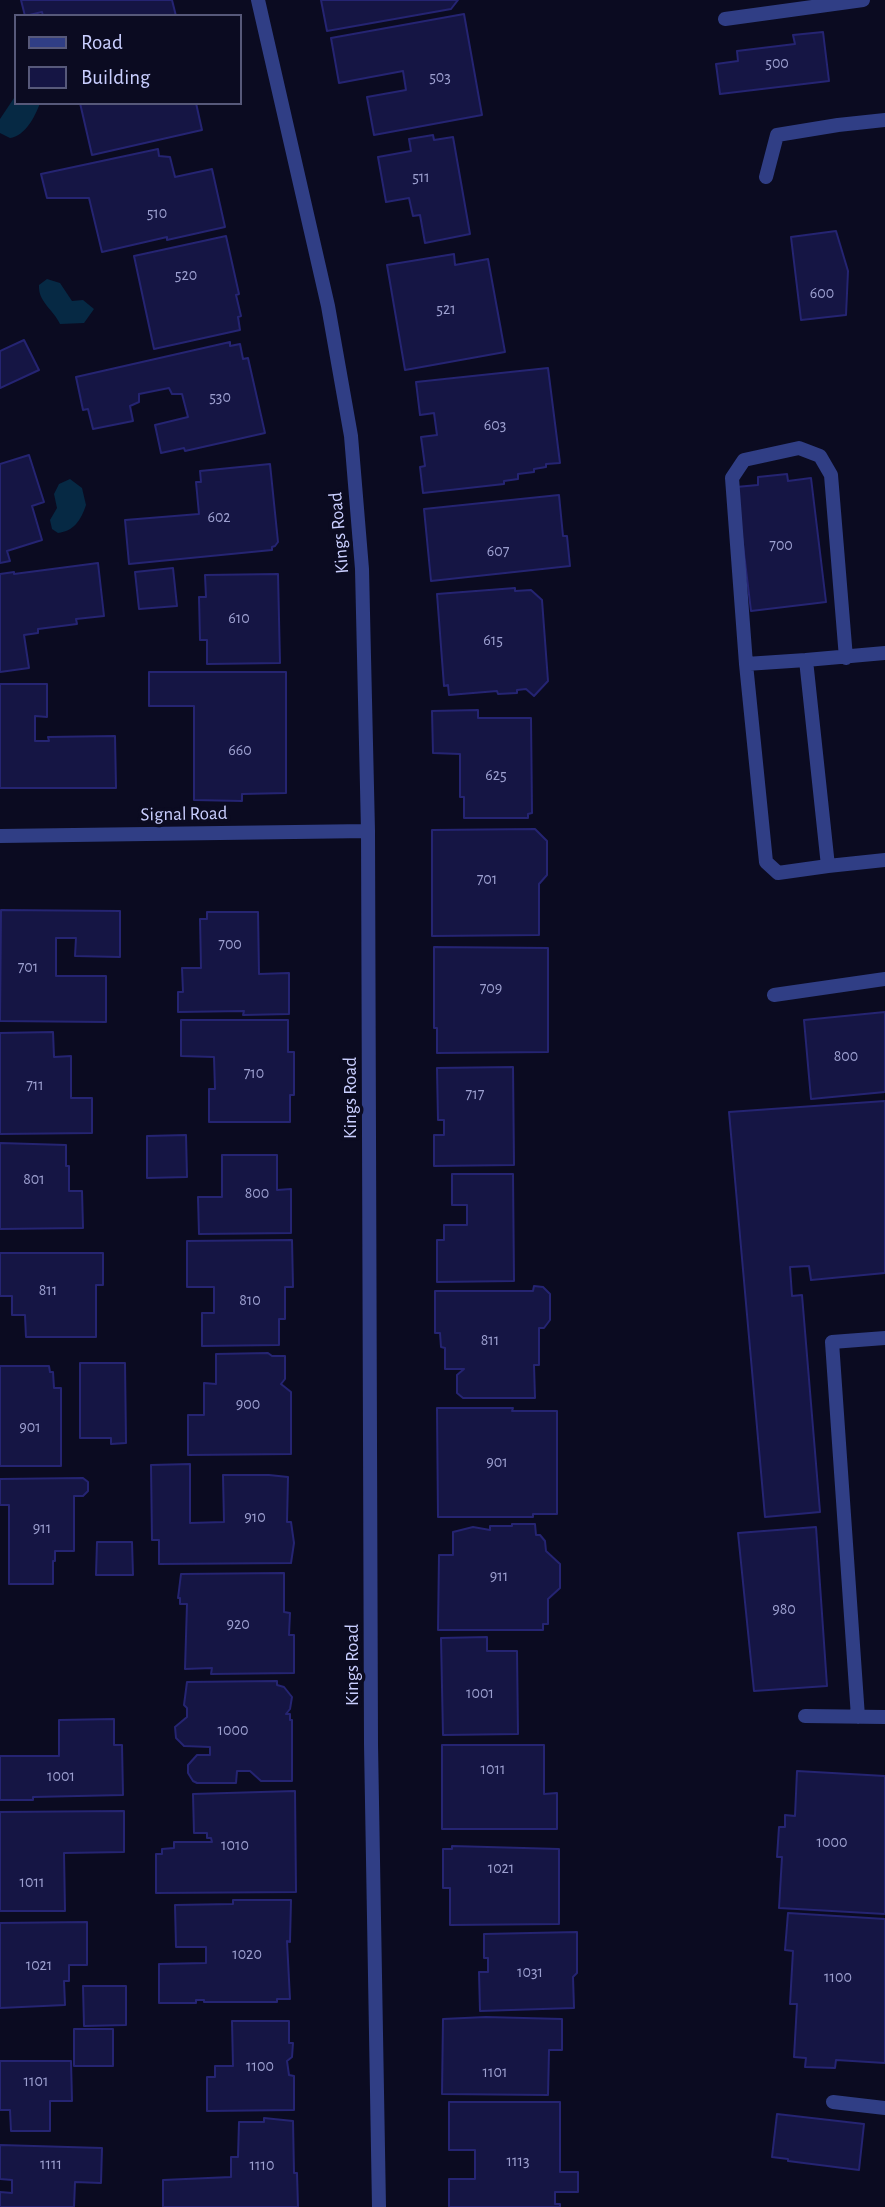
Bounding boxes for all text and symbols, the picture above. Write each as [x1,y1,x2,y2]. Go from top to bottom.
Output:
legend [14,14,242,105]
text: Road [81,32,123,53]
house number: 500 [765,53,789,73]
text: Building [81,67,150,88]
house number: 503 [429,67,451,87]
house number: 511 [412,167,430,187]
house number: 510 [147,203,167,223]
house number: 520 [175,265,197,285]
house number: 600 [810,283,834,303]
house number: 521 [436,299,456,319]
house number: 530 [209,387,231,407]
house number: 603 [484,415,506,435]
street label: Kings Road [324,491,354,575]
house number: 602 [207,507,231,527]
house number: 700 [769,535,793,555]
house number: 607 [487,541,509,561]
house number: 610 [228,608,250,628]
house number: 615 [483,630,503,650]
house number: 660 [228,740,252,760]
house number: 625 [485,765,507,785]
street label: Signal Road [140,802,228,826]
house number: 701 [477,869,497,889]
house number: 700 [218,934,242,954]
house number: 701 [18,957,38,977]
house number: 709 [480,978,502,998]
house number: 800 [834,1046,858,1066]
street label: Kings Road [339,1057,361,1139]
house number: 710 [244,1063,264,1083]
house number: 711 [26,1075,44,1095]
house number: 717 [466,1084,484,1104]
house number: 801 [23,1169,45,1189]
house number: 800 [245,1183,269,1203]
house number: 811 [39,1280,57,1300]
house number: 810 [239,1290,261,1310]
house number: 811 [481,1330,499,1350]
house number: 900 [236,1394,260,1414]
house number: 901 [19,1417,41,1437]
house number: 901 [486,1452,508,1472]
house number: 910 [244,1507,266,1527]
house number: 911 [33,1518,51,1538]
house number: 911 [490,1566,508,1586]
house number: 980 [772,1599,796,1619]
house number: 920 [226,1614,250,1634]
street label: Kings Road [341,1624,363,1706]
house number: 1001 [466,1683,494,1703]
house number: 1000 [218,1720,248,1740]
house number: 1011 [481,1759,505,1779]
house number: 1001 [47,1766,75,1786]
house number: 1000 [817,1832,847,1852]
house number: 1010 [221,1835,249,1855]
house number: 1021 [488,1858,514,1878]
house number: 1011 [20,1872,44,1892]
house number: 1020 [232,1944,262,1964]
house number: 1021 [26,1955,52,1975]
house number: 1031 [517,1962,543,1982]
house number: 1100 [824,1967,852,1987]
house number: 1100 [246,2056,274,2076]
house number: 1101 [483,2062,507,2082]
house number: 1101 [24,2071,48,2091]
house number: 1113 [506,2151,530,2171]
house number: 1111 [40,2154,62,2174]
house number: 1110 [250,2155,274,2175]

